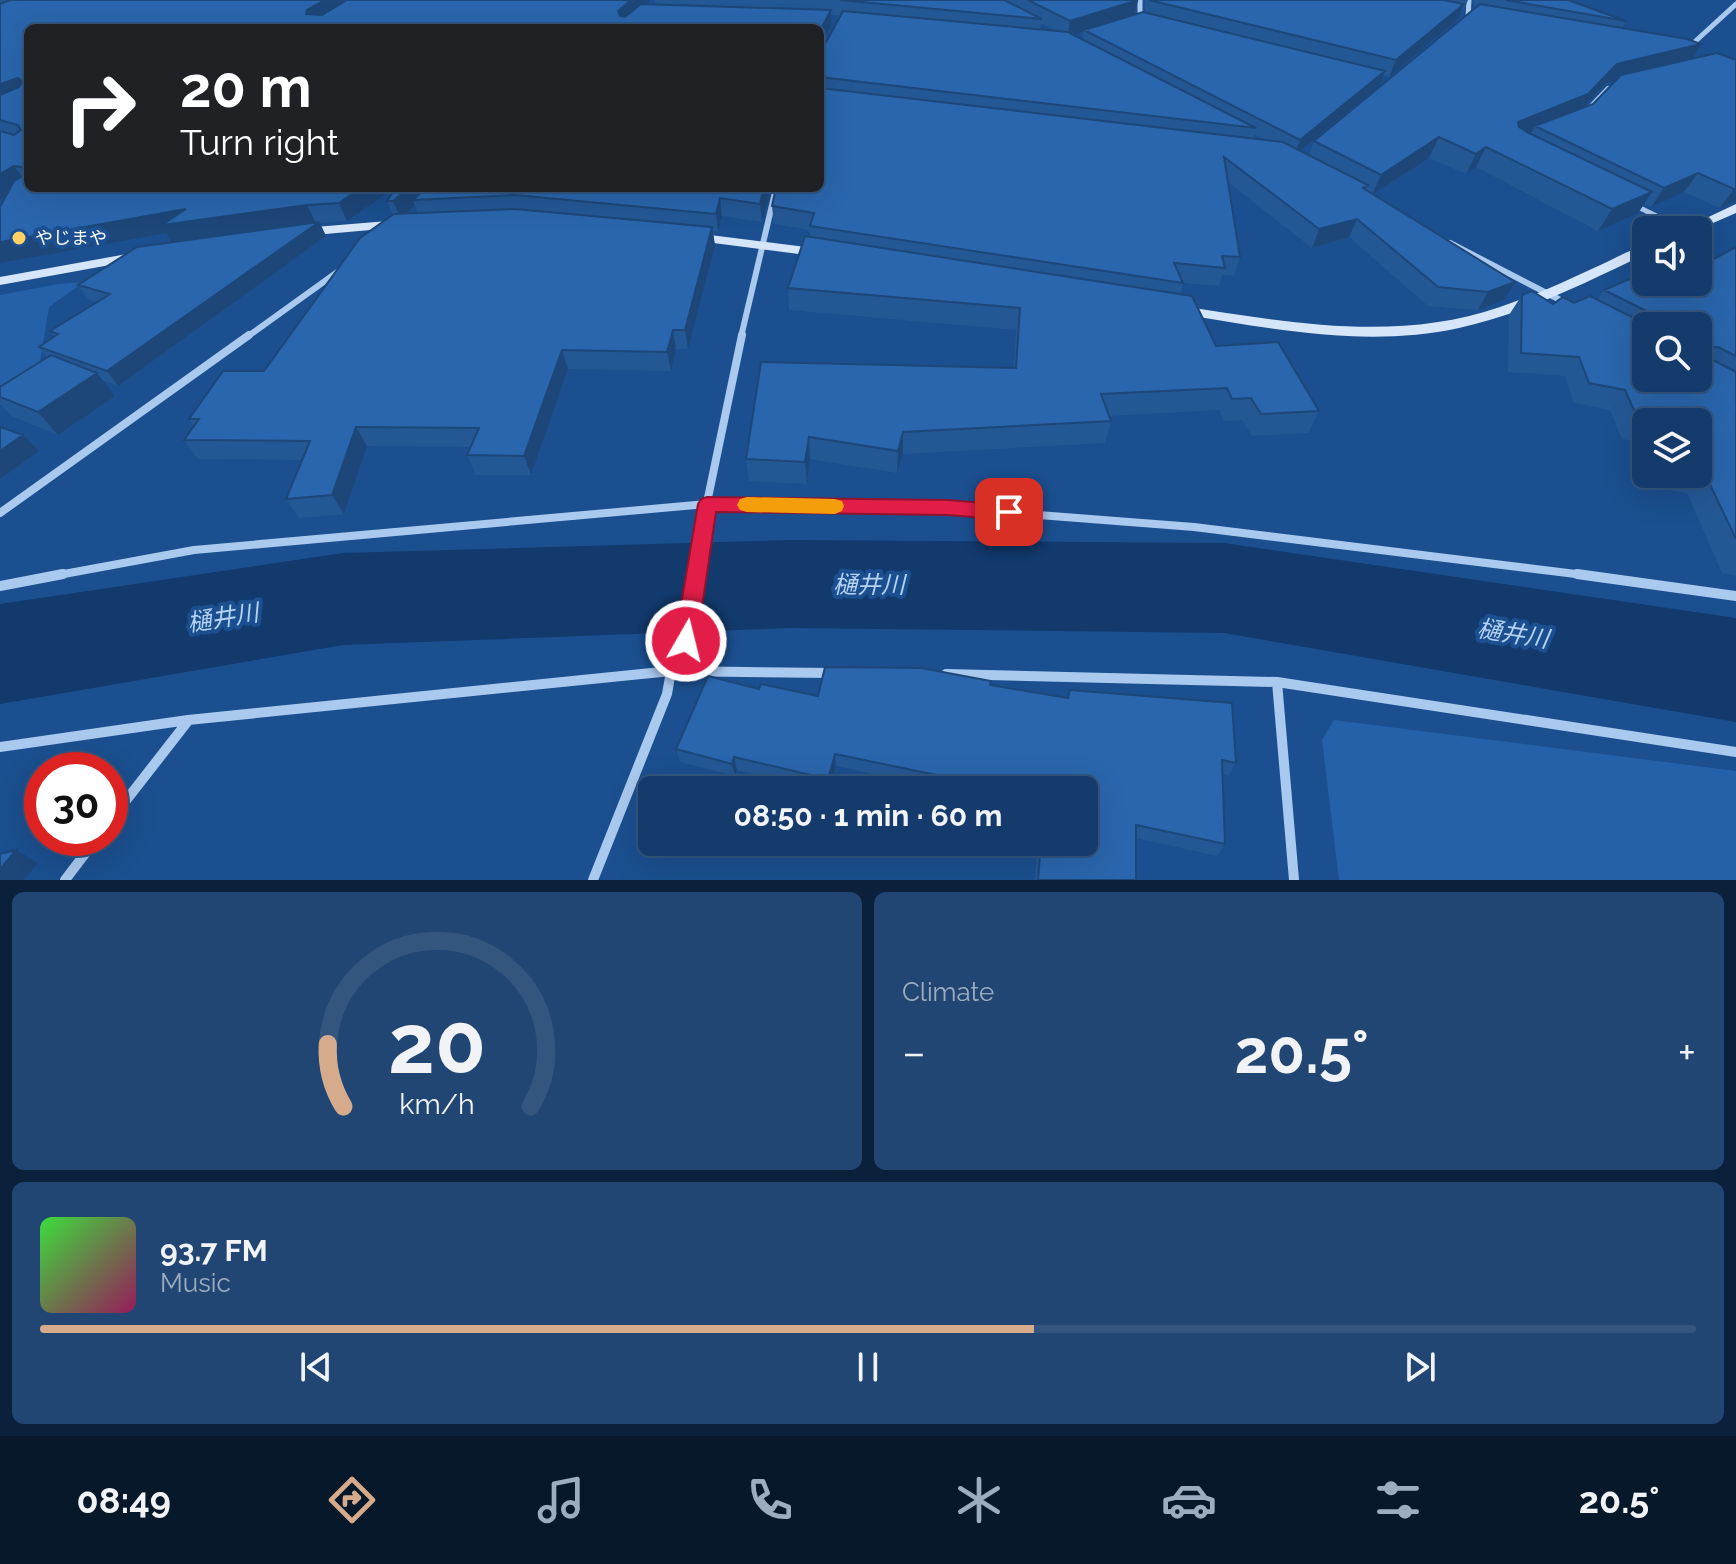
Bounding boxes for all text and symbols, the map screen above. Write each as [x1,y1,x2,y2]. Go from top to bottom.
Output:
text: 20 m [180,54,312,120]
icon: right [48,56,152,160]
text: Turn right [180,121,339,163]
map controls [1632,216,1712,488]
button: sound [1632,216,1712,296]
place label: やじまや [35,227,107,248]
marker: やじまや [10,229,28,247]
button: search [1632,312,1712,392]
button: layers [1632,408,1712,488]
pin [975,478,1043,546]
icon: arrive [987,490,1031,534]
water label: 樋井川 [833,570,908,599]
water label: 樋井川 [185,597,264,637]
position arrow [644,599,728,683]
water label: 樋井川 [1475,614,1554,654]
speed limit sign: 30 [24,752,128,856]
text: 08:50 · 1 min · 60 m [734,798,1002,833]
text: Climate [902,977,994,1007]
text: 20 [388,995,486,1092]
text: 20.5° [1234,1017,1369,1087]
text: − [902,1027,926,1078]
text: + [1678,1027,1696,1078]
text: km/h [399,1087,475,1121]
text: 93.7 FM [160,1233,268,1268]
text: Music [160,1268,231,1298]
icon: previous [294,1345,338,1389]
icon: pause [846,1345,890,1389]
icon: next [1398,1345,1442,1389]
icon: directions [324,1472,380,1528]
icon: music [533,1472,589,1528]
icon: phone [742,1472,798,1528]
icon: climate [951,1472,1007,1528]
icon: car [1161,1472,1217,1528]
icon: filters [1370,1472,1426,1528]
text: 08:49 [77,1479,171,1521]
text: 20.5° [1579,1479,1659,1521]

